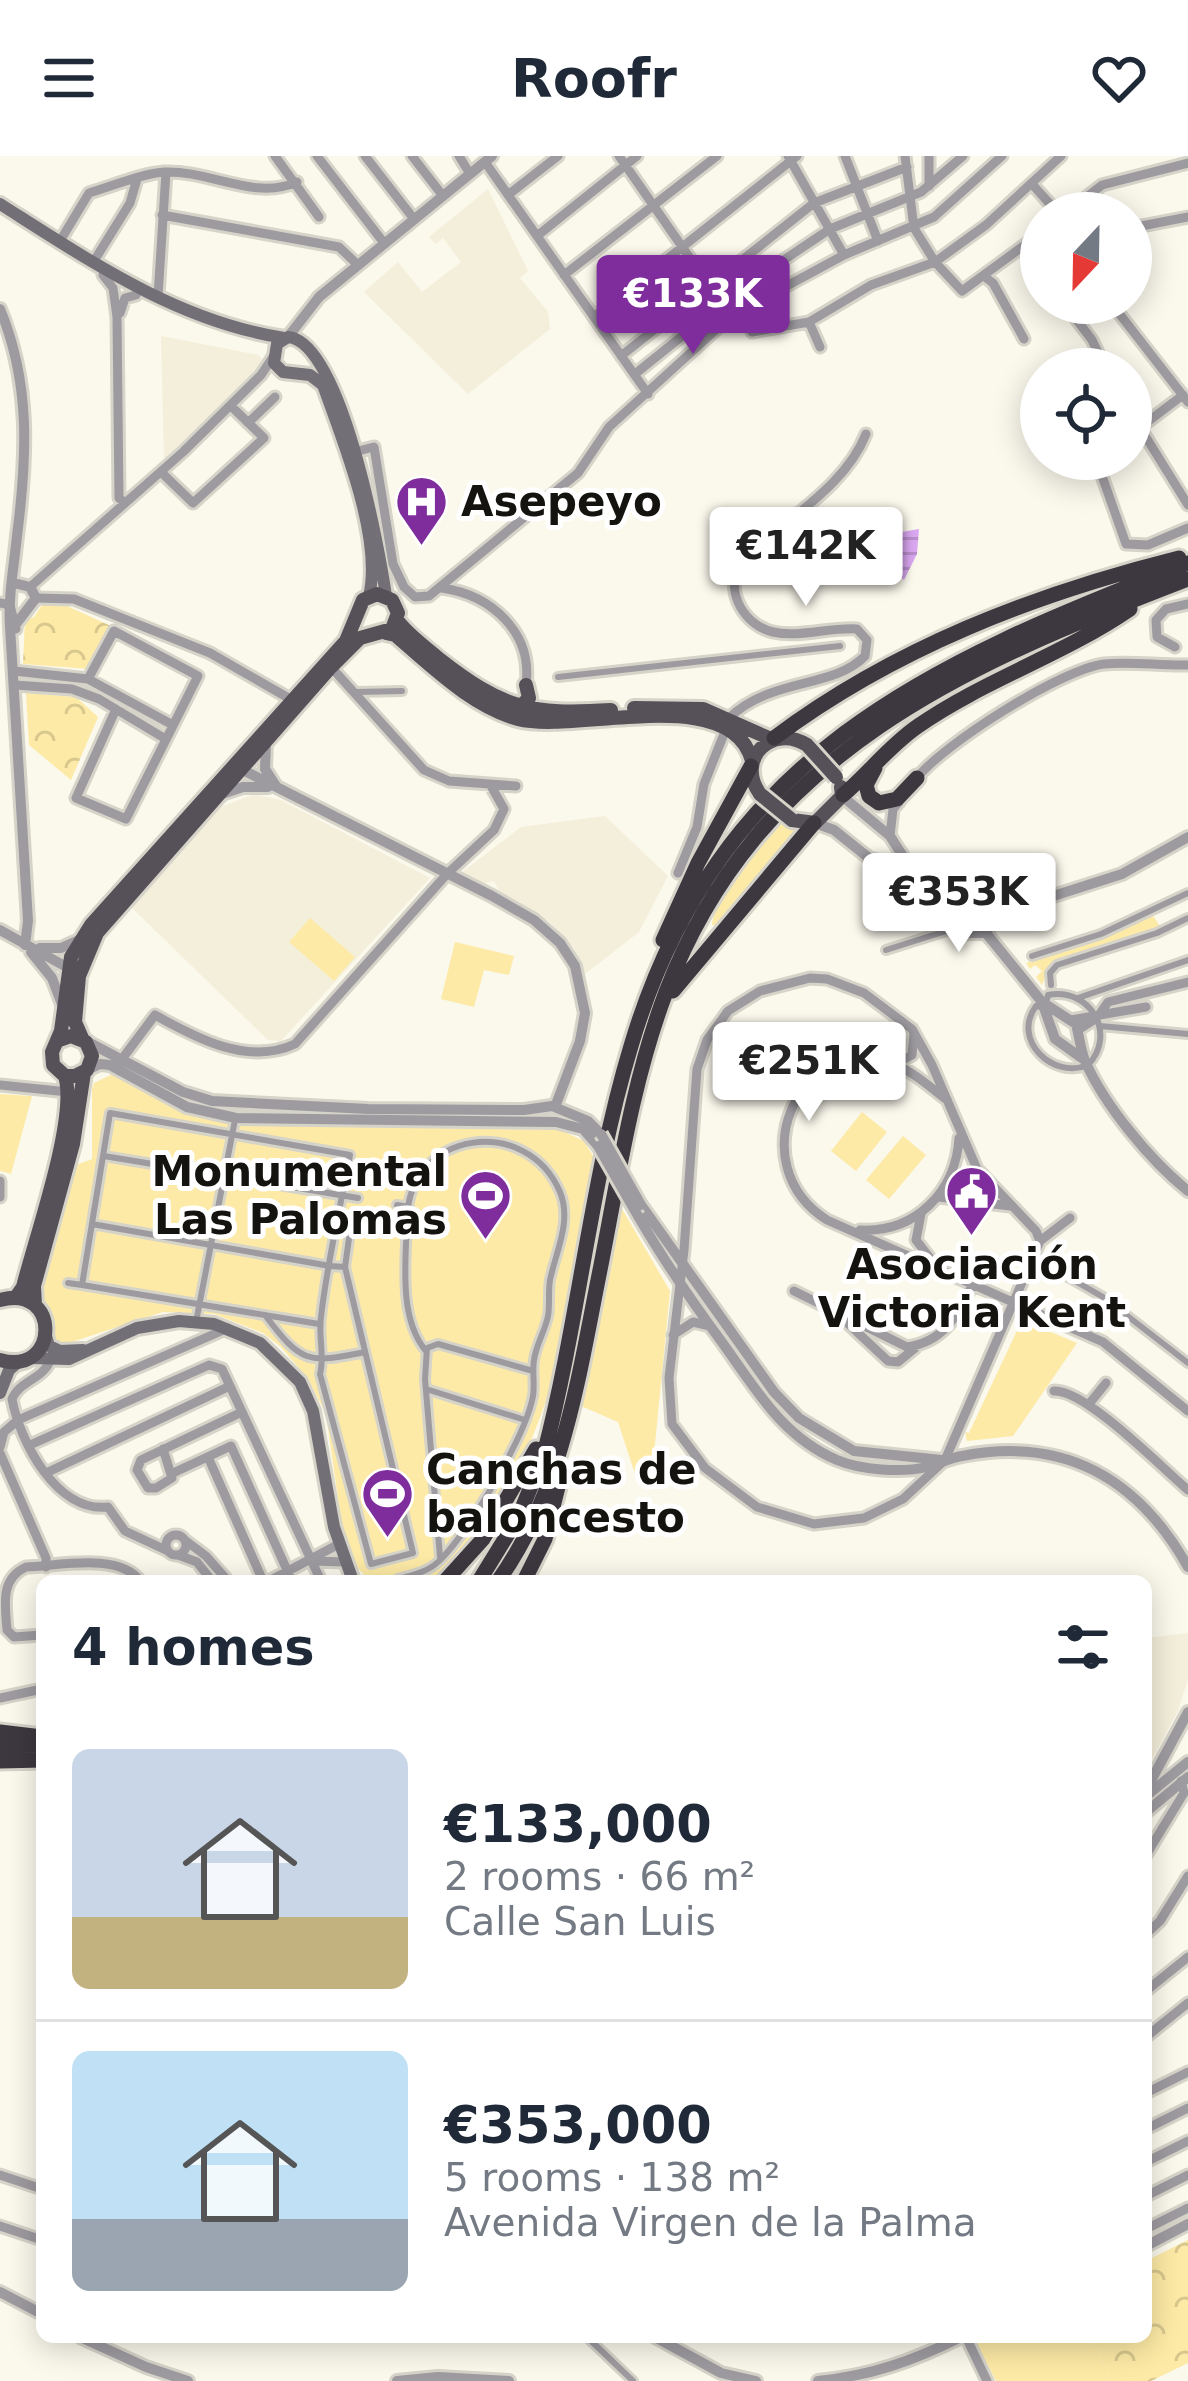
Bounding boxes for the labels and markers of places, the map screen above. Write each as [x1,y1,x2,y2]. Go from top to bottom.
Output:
pin: €133K [609,255,777,357]
hospital icon: Asepeyo [394,473,450,547]
place label: Asepeyo [461,477,662,526]
pin: €142K [722,507,890,609]
pin: €353K [875,853,1043,955]
pin: €251K [725,1022,893,1124]
place label: Monumental Las Palomas [152,1147,447,1244]
public building icon: Asociación Victoria Kent [944,1164,1000,1238]
sports icon: Monumental Las Palomas [458,1167,514,1241]
place label: Asociación Victoria Kent [818,1240,1126,1337]
place label: Canchas de baloncesto [426,1445,696,1542]
sports icon: Canchas de baloncesto [359,1465,415,1539]

